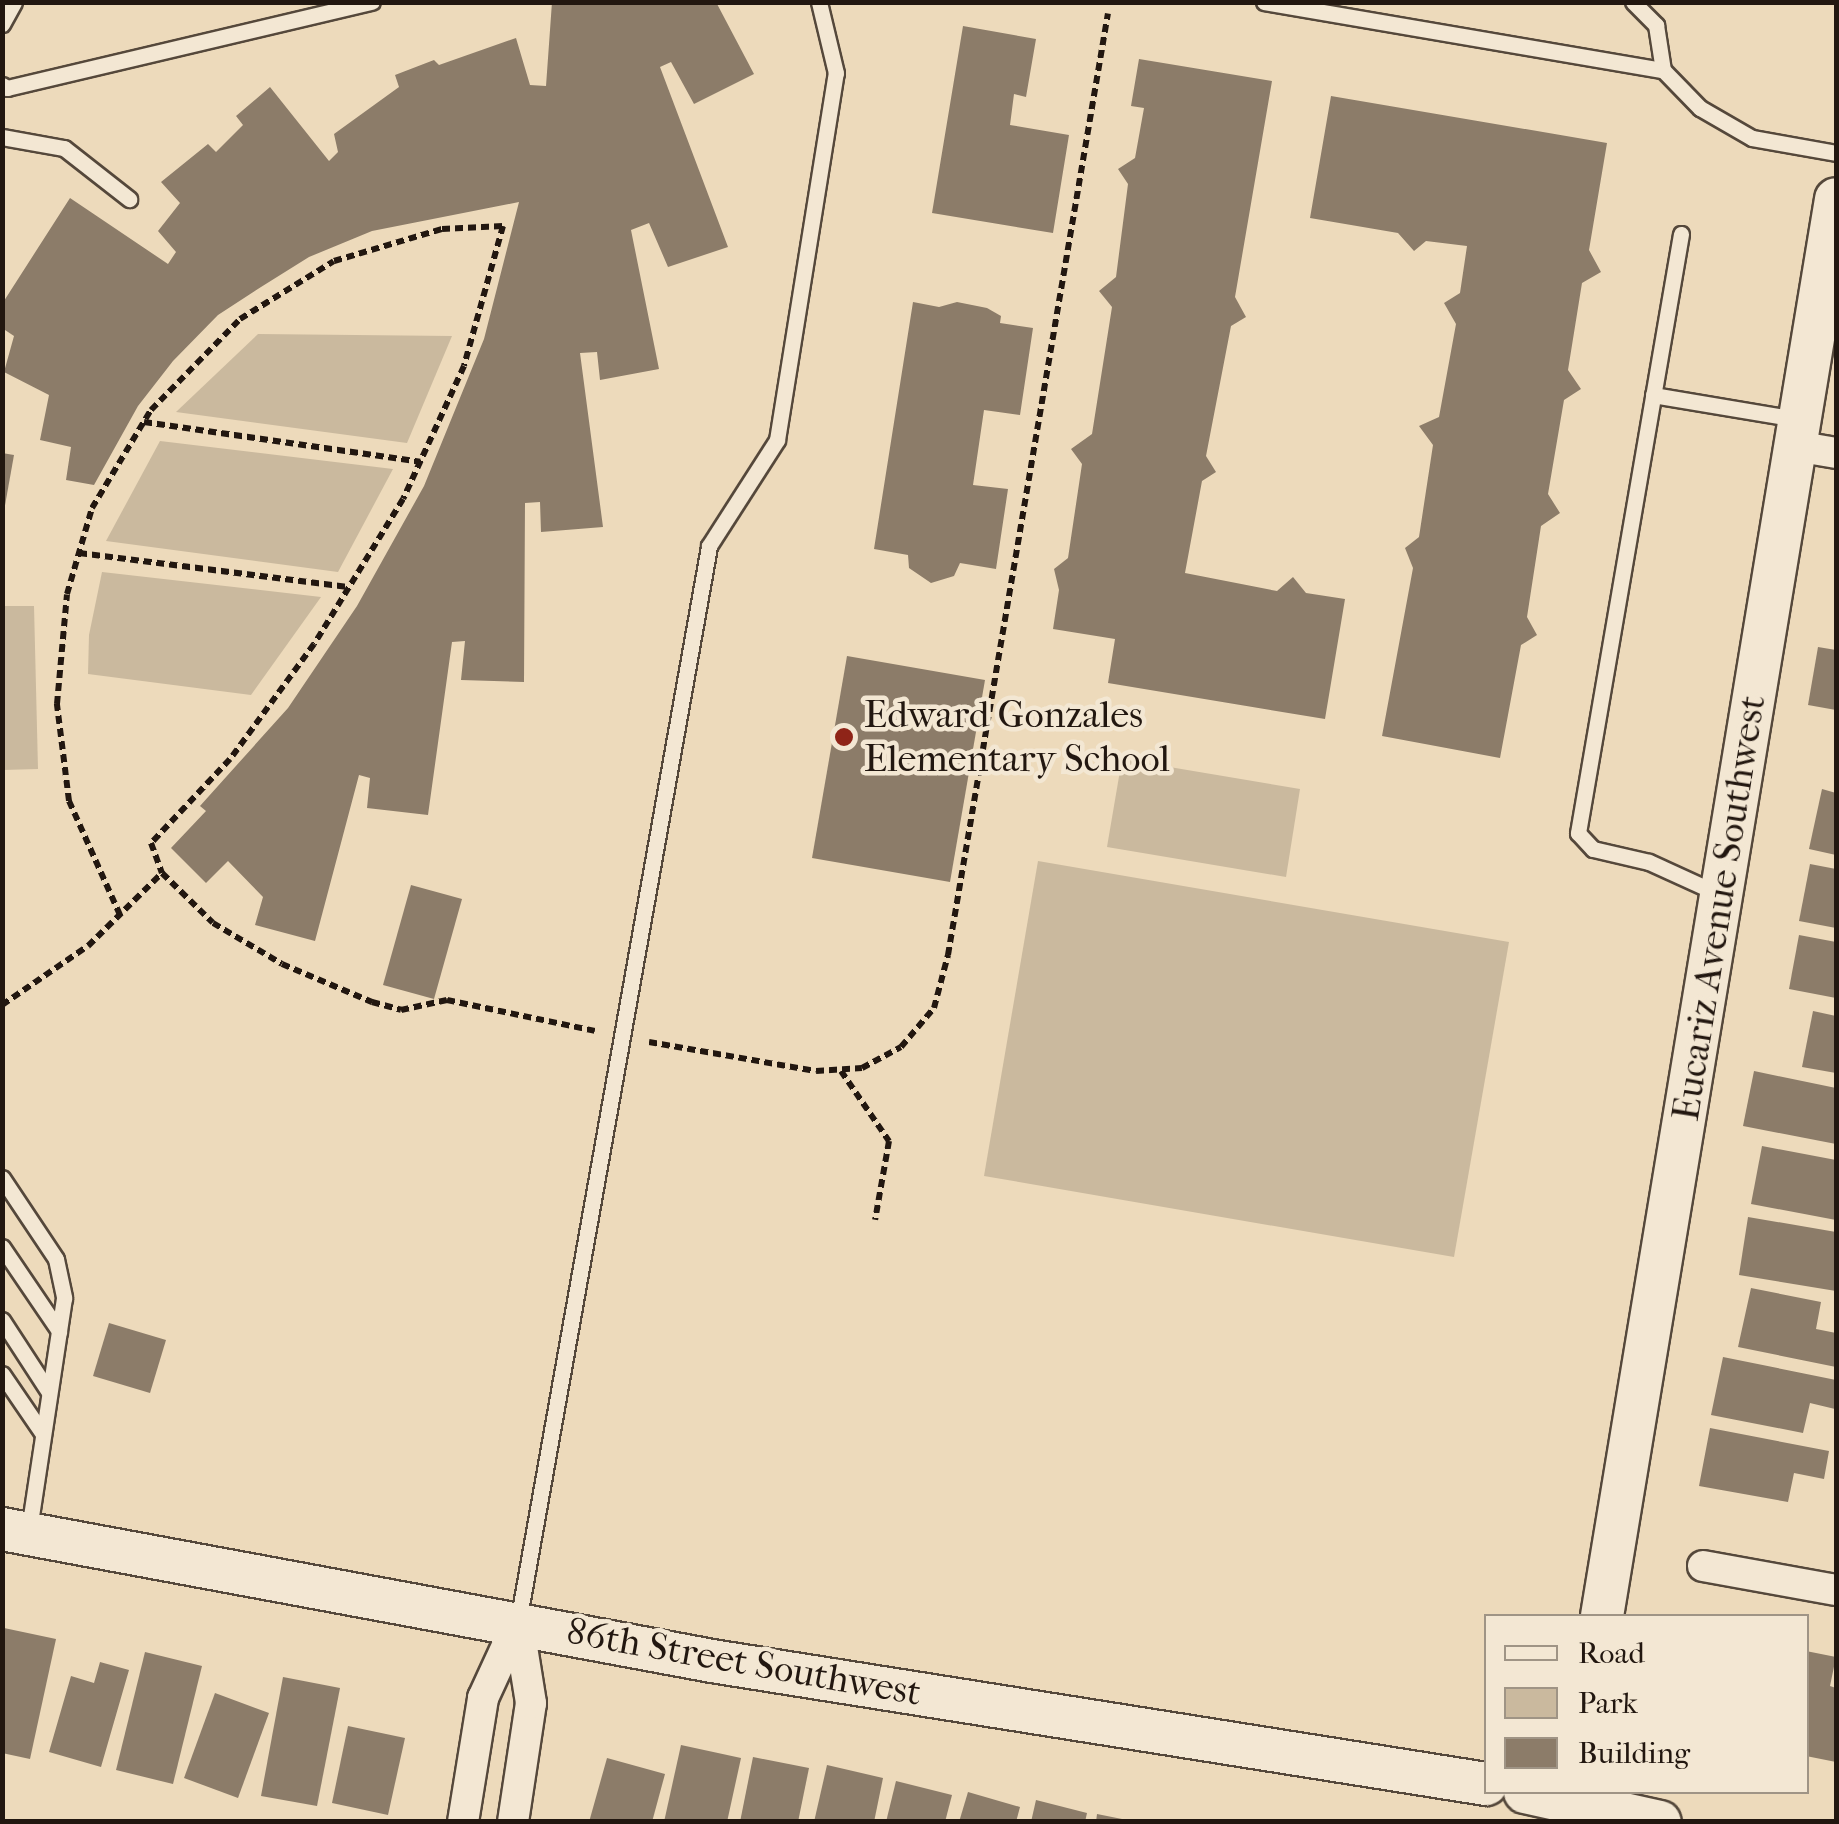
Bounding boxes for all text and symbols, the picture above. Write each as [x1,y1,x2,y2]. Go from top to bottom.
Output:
place label: Edward Gonzales Elementary School [864,692,1170,782]
street label: Eucariz Avenue Southwest [1663,692,1775,1124]
marker: Edward Gonzales Elementary School [833,726,855,748]
street label: 86th Street Southwest [563,1608,925,1716]
legend [1484,1614,1809,1794]
text: Road [1578,1636,1645,1671]
text: Park [1578,1686,1638,1721]
text: Building [1578,1736,1690,1771]

